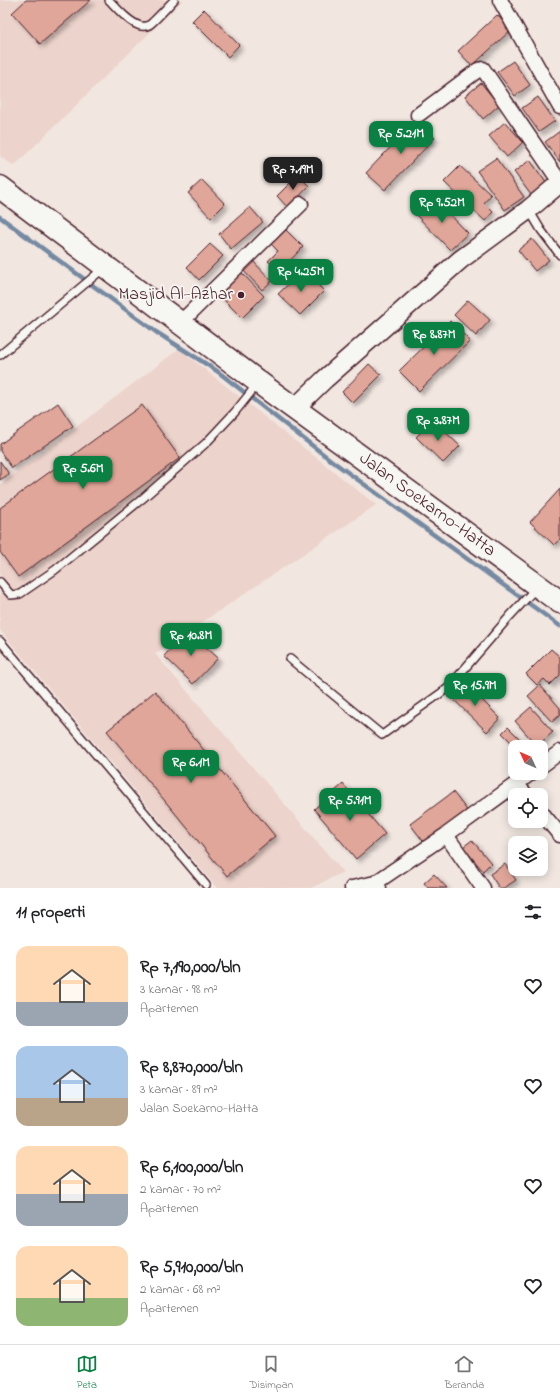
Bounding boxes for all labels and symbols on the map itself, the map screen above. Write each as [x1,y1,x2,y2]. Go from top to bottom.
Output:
pin: Rp 5.21M [360,121,442,155]
pin: Rp 7.19M [252,157,334,191]
pin: Rp 9.52M [401,190,483,224]
pin: Rp 4.25M [260,259,342,293]
place label: Masjid Al-Azhar [118,282,233,308]
marker: Masjid Al-Azhar [236,290,246,300]
pin: Rp 8.87M [393,322,475,356]
pin: Rp 3.87M [397,408,479,442]
street label: Jalan Soekarno-Hatta [353,446,501,564]
pin: Rp 5.6M [46,456,120,490]
pin: Rp 10.8M [150,623,232,657]
pin: Rp 15.9M [434,673,516,707]
north arrow [508,740,548,780]
pin: Rp 6.1M [154,750,228,784]
pin: Rp 5.91M [309,788,391,822]

